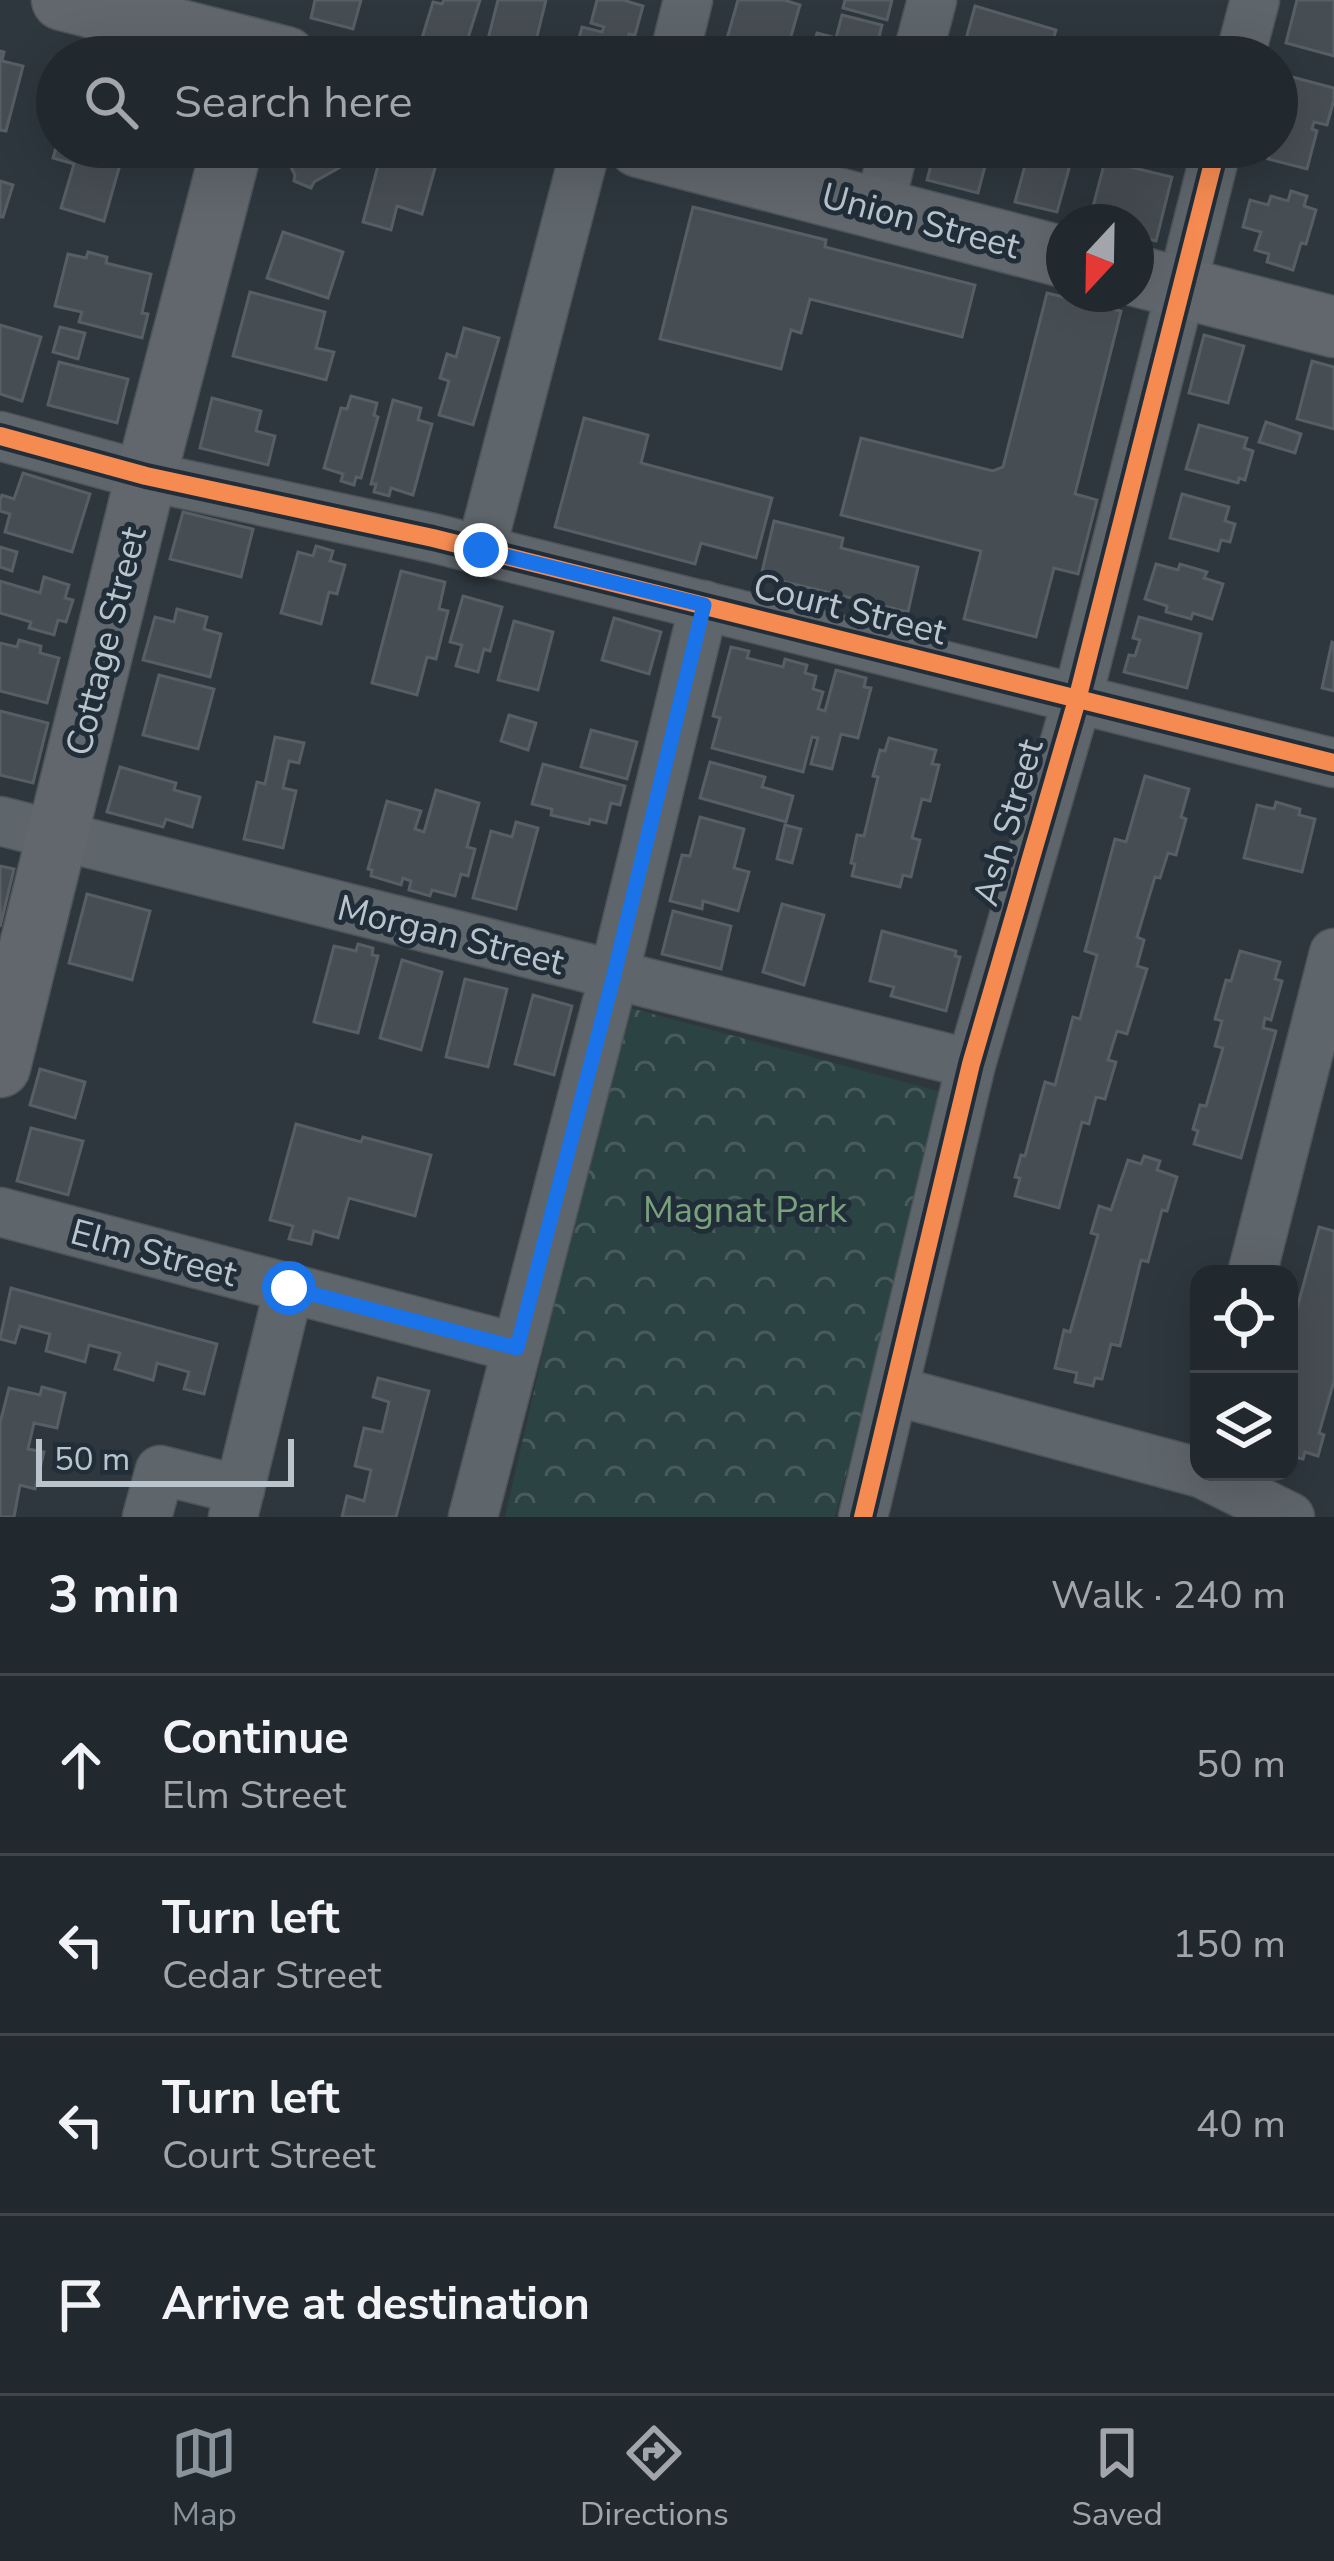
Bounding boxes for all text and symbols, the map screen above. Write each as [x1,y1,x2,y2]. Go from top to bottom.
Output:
search box [36,36,1298,168]
icon: search [78,69,144,135]
text: Search here [174,72,413,133]
street label: Union Street [816,172,1025,271]
north arrow [1046,204,1154,312]
street label: Cottage Street [54,521,159,761]
route end [454,523,508,577]
street label: Court Street [748,562,952,657]
street label: Ash Street [961,733,1056,911]
street label: Morgan Street [332,884,569,987]
park label: Magnat Park [643,1186,848,1235]
street label: Elm Street [65,1208,242,1299]
route start [262,1261,316,1315]
map controls [1190,1265,1298,1481]
button: locate [1190,1265,1298,1373]
button: layers [1190,1373,1298,1481]
scale bar [36,1433,294,1486]
text: 50 m [54,1437,130,1482]
text: 3 min [48,1560,180,1630]
text: Walk · 240 m [1051,1569,1286,1622]
text: Continue [162,1708,349,1769]
icon: ahead [48,1732,114,1798]
text: 50 m [1196,1738,1286,1791]
text: Elm Street [162,1769,346,1822]
text: Turn left [162,1888,340,1949]
icon: left [48,1912,114,1978]
text: 150 m [1172,1918,1286,1971]
text: Cedar Street [162,1949,381,2002]
text: Turn left [162,2068,340,2129]
icon: left [48,2092,114,2158]
text: 40 m [1196,2098,1286,2151]
text: Court Street [162,2129,376,2182]
icon: arrive [48,2272,114,2338]
text: Arrive at destination [162,2274,590,2335]
tab: Map [171,2420,237,2537]
tab: Directions [580,2420,729,2537]
tab: Saved [1071,2420,1163,2537]

